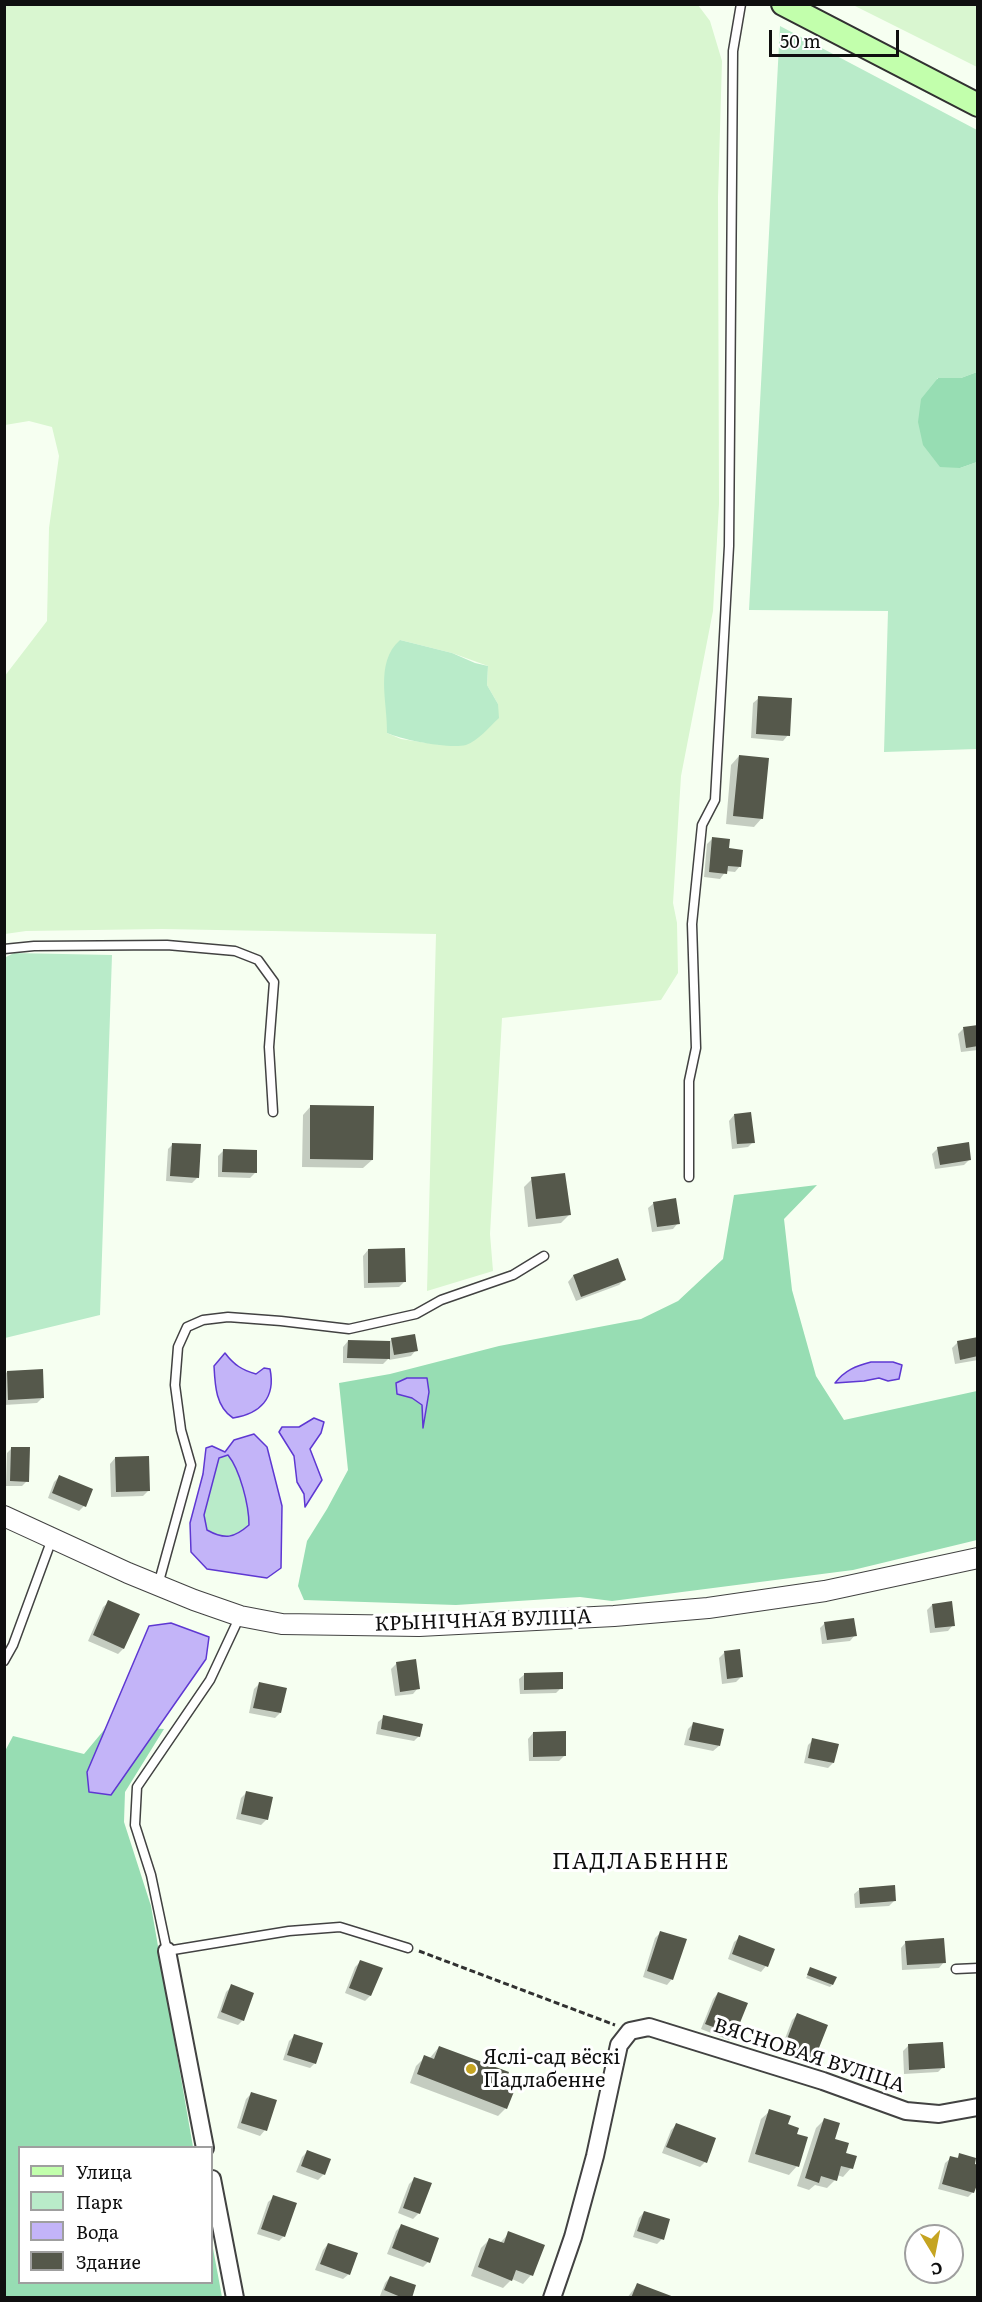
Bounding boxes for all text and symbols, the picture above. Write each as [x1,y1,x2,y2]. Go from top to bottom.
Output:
scale bar [772,18,902,56]
text: 50 m [780,27,821,54]
street label: КРЫНІЧНАЯ ВУЛІЦА [374,1605,592,1637]
district label: ПАДЛАБЕННЕ [552,1850,730,1876]
street label: ВЯСНОВАЯ ВУЛІЦА [710,2014,908,2098]
place label: Яслі-сад вёскі Падлабенне [483,2046,620,2093]
marker: Яслі-сад вёскі Падлабенне [464,2062,478,2076]
legend [18,2146,213,2284]
text: Улица [76,2158,132,2185]
text: Парк [76,2188,123,2215]
text: Вода [76,2218,119,2245]
north arrow [904,2224,964,2284]
text: Здание [76,2248,141,2275]
text: С [929,2257,944,2283]

